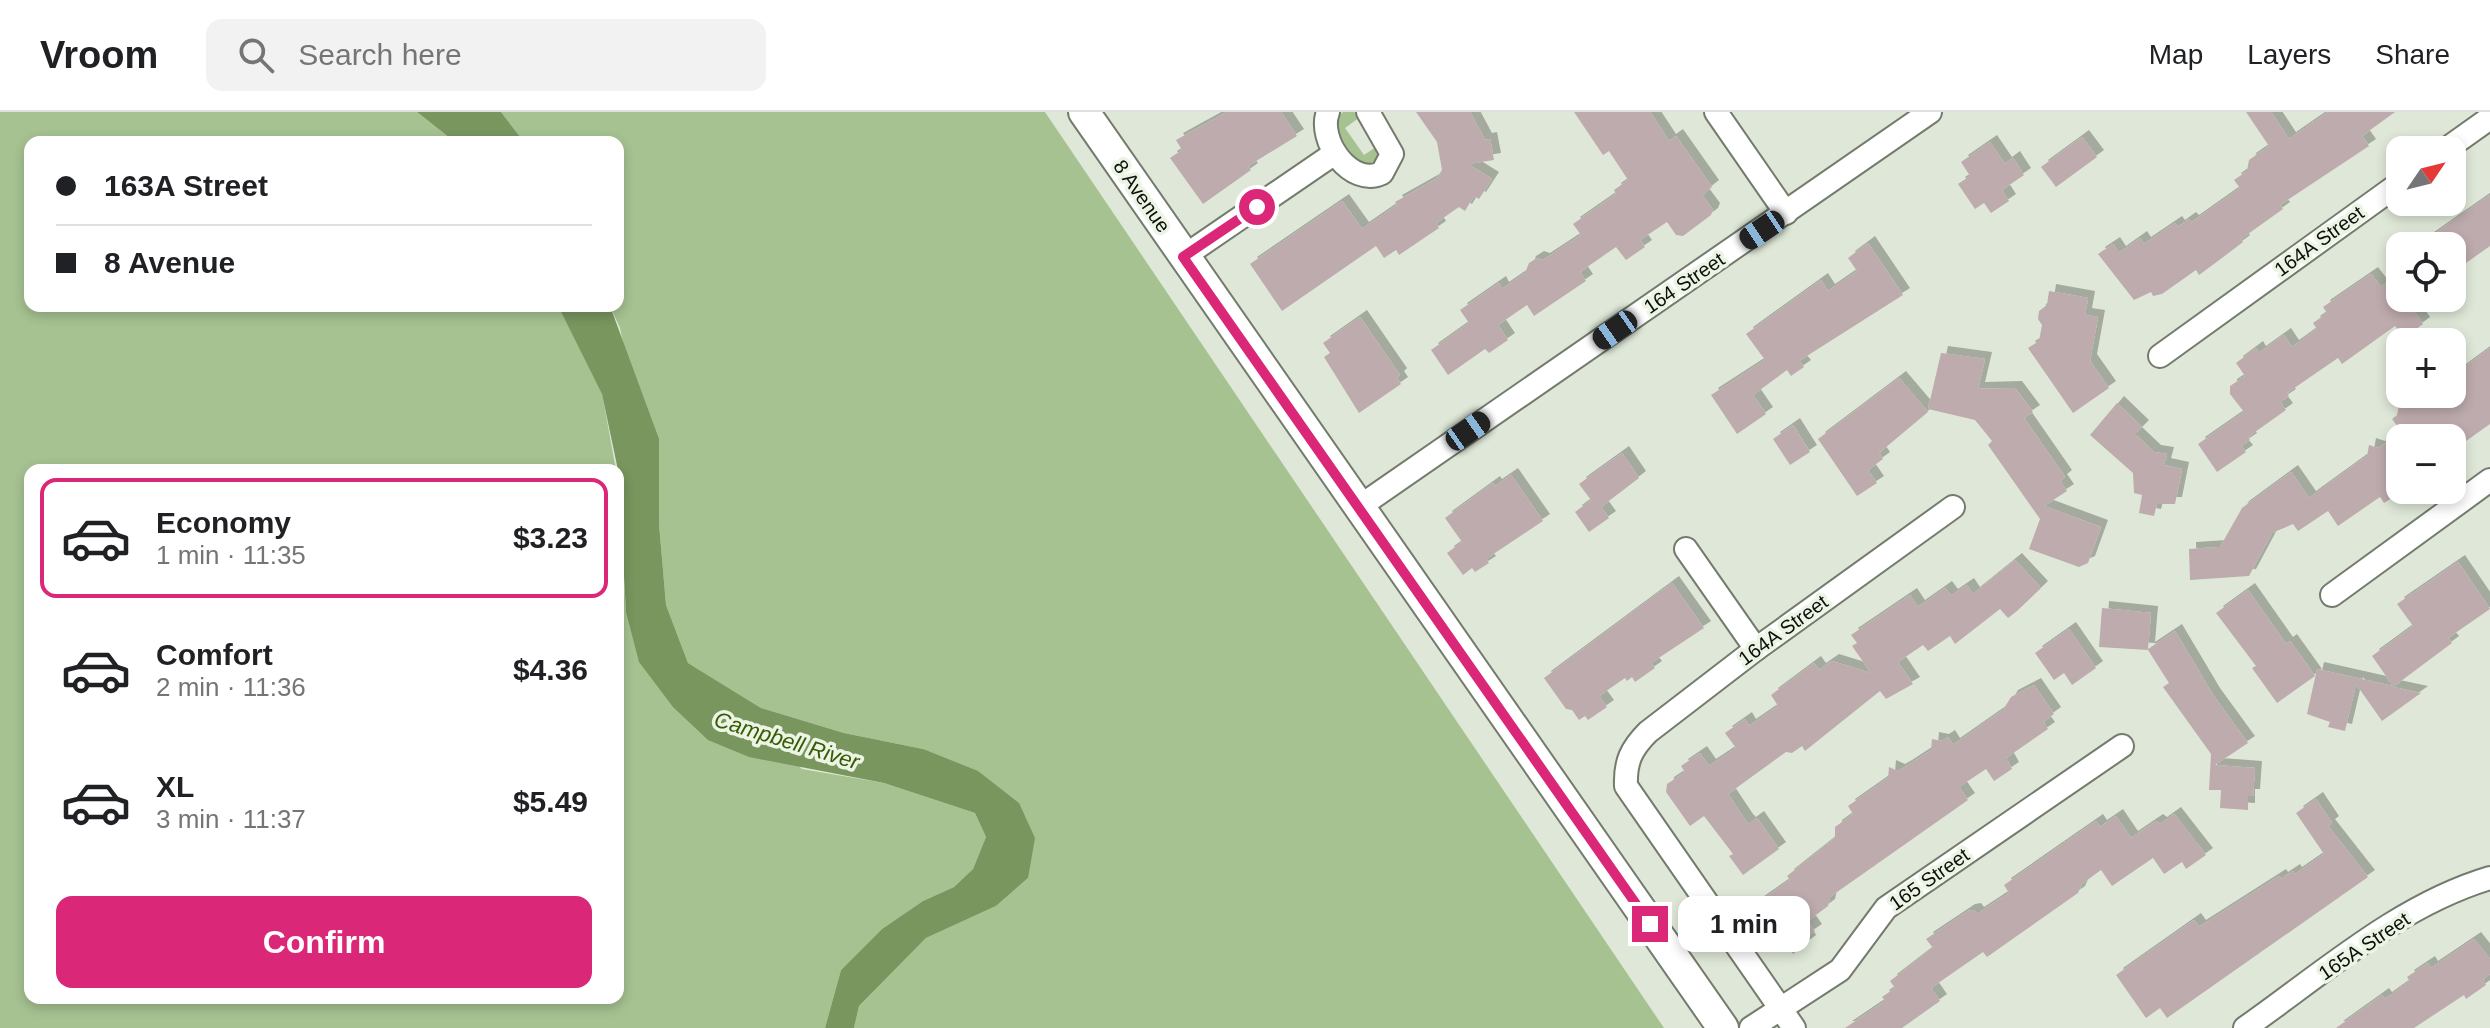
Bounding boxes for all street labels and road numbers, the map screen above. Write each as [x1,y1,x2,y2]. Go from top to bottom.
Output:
street label: 8 Avenue [1109,156,1175,236]
street label: 164A Street [2270,201,2368,281]
street label: 164 Street [1640,248,1729,318]
street label: 164A Street [1734,590,1832,670]
street label: 165 Street [1885,843,1973,914]
street label: 165A Street [2315,907,2414,984]

